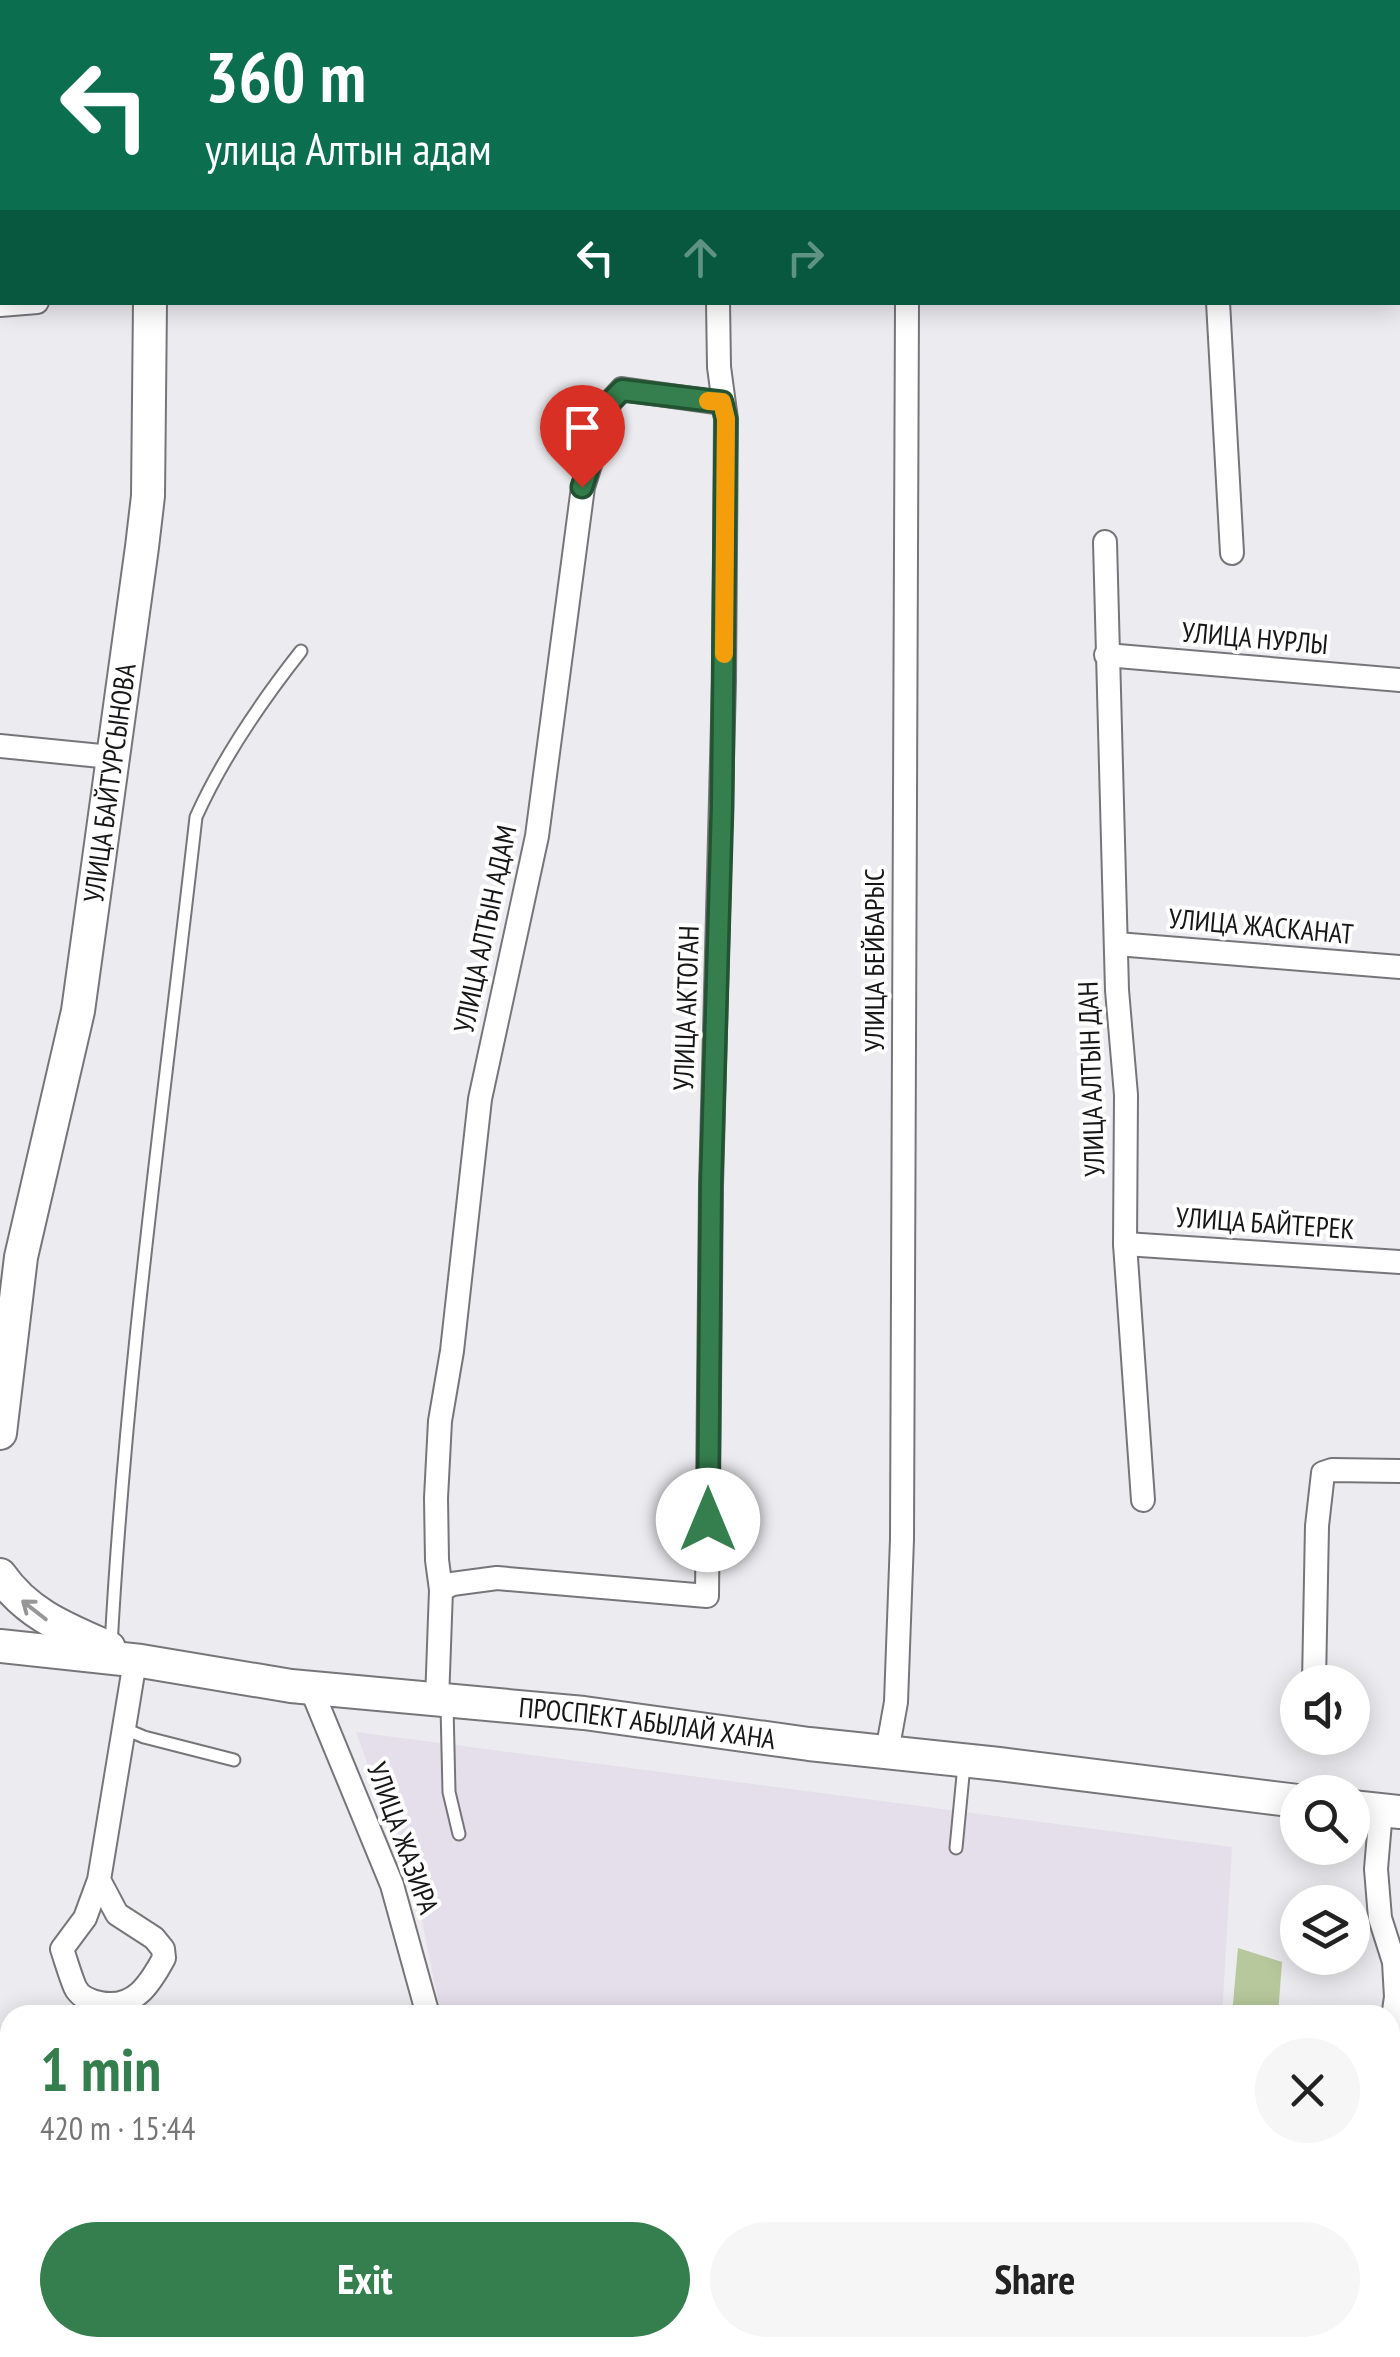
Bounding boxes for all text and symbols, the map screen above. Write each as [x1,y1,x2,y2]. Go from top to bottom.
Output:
text: 360 m [205,31,366,121]
icon: left [40,40,170,170]
text: улица Алтын адам [205,119,492,177]
icon: left [568,230,623,285]
icon: ahead [673,230,728,285]
icon: right [778,230,833,285]
pin [540,385,625,488]
icon: arrive [555,400,610,455]
street label: УЛИЦА НУРЛЫ [1180,613,1330,662]
street label: УЛИЦА БАЙТУРСЫНОВА [74,660,144,905]
street label: УЛИЦА АЛТЫН АДАМ [444,822,525,1036]
street label: УЛИЦА БЕЙБАРЫС [855,868,892,1052]
street label: УЛИЦА ЖАСКАНАТ [1167,899,1355,952]
street label: УЛИЦА АКТОГАН [664,925,707,1091]
street label: УЛИЦА АЛТЫН ДАН [1069,981,1112,1177]
street label: УЛИЦА БАЙТЕРЕК [1174,1198,1356,1247]
position arrow [656,1468,760,1572]
one-way arrow [21,1599,47,1621]
map controls [1280,1665,1370,1975]
button: sound [1280,1665,1370,1755]
street label: ПРОСПЕКТ АБЫЛАЙ ХАНА [517,1688,779,1757]
street label: УЛИЦА ЖАЗИРА [359,1757,448,1919]
button: search [1280,1775,1370,1865]
button: layers [1280,1885,1370,1975]
text: 1 min [40,2030,161,2108]
button: close [1255,2038,1360,2143]
text: 420 m · 15:44 [40,2107,195,2149]
button: Exit [40,2222,690,2337]
button: Share [710,2222,1360,2337]

